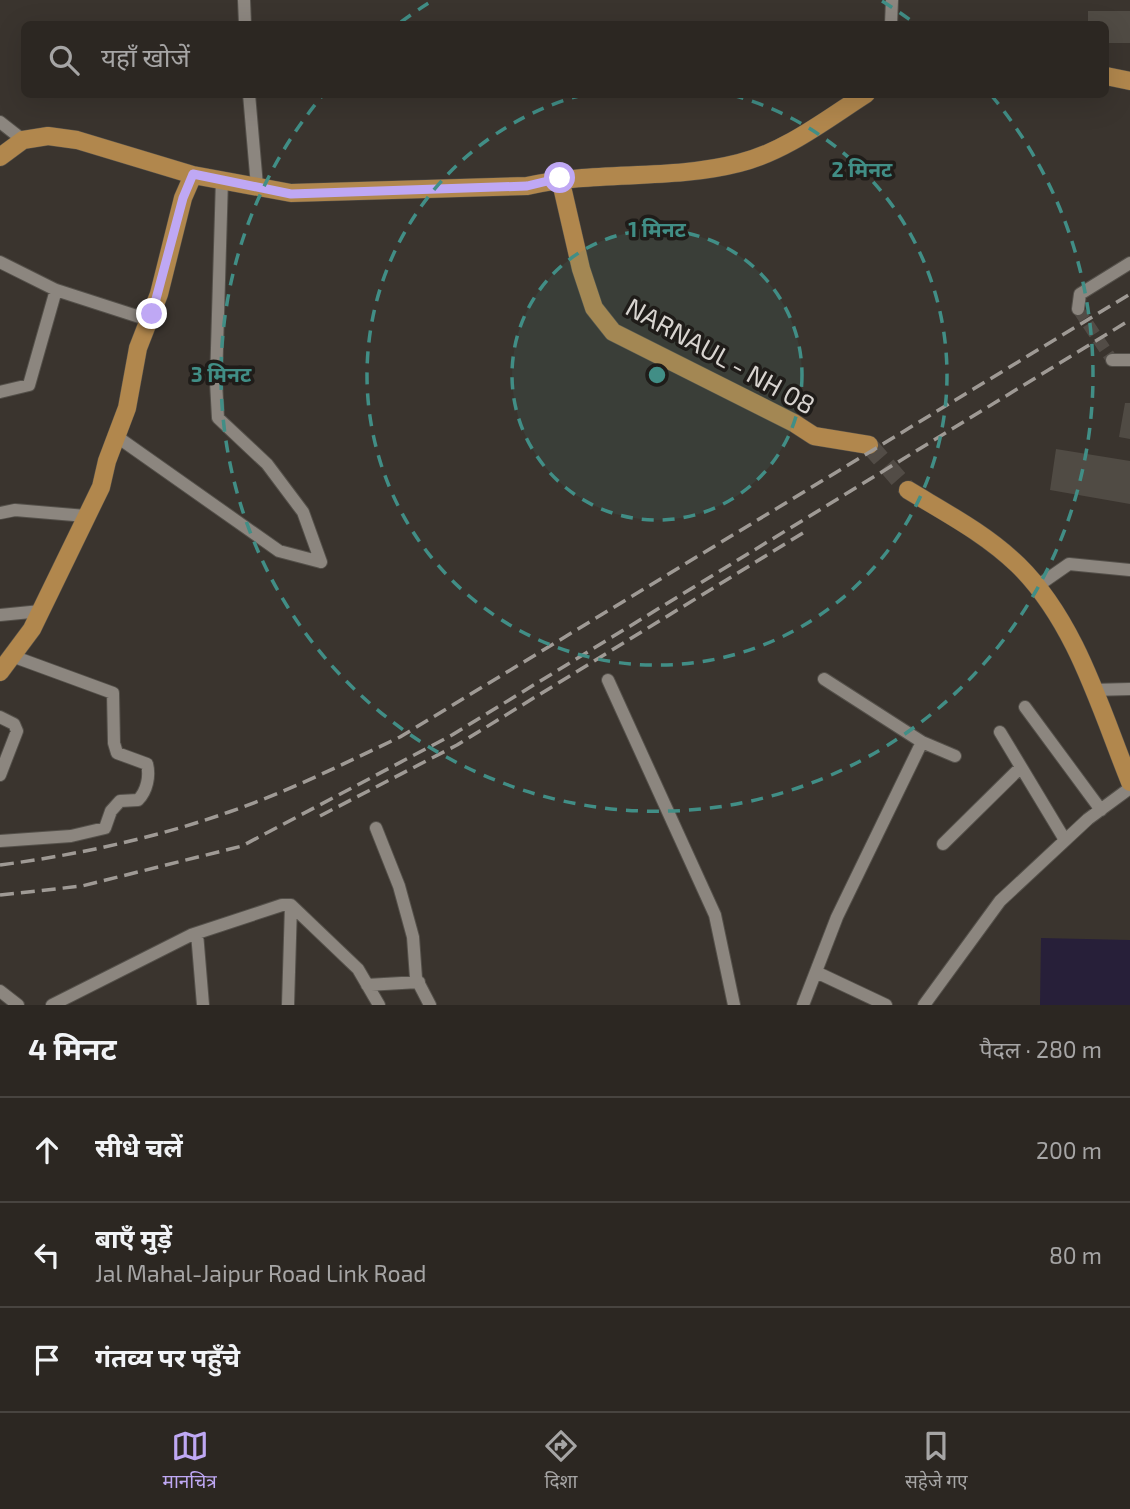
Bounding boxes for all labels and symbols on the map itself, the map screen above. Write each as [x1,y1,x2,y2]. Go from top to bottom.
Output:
text: 2 मिनट [832,156,893,181]
route start [544,162,575,193]
text: 1 मिनट [628,216,687,241]
street label: NARNAUL - NH 08 [621,290,821,420]
route end [136,298,167,329]
text: 3 मिनट [191,361,252,386]
centre of rings [645,363,669,387]

